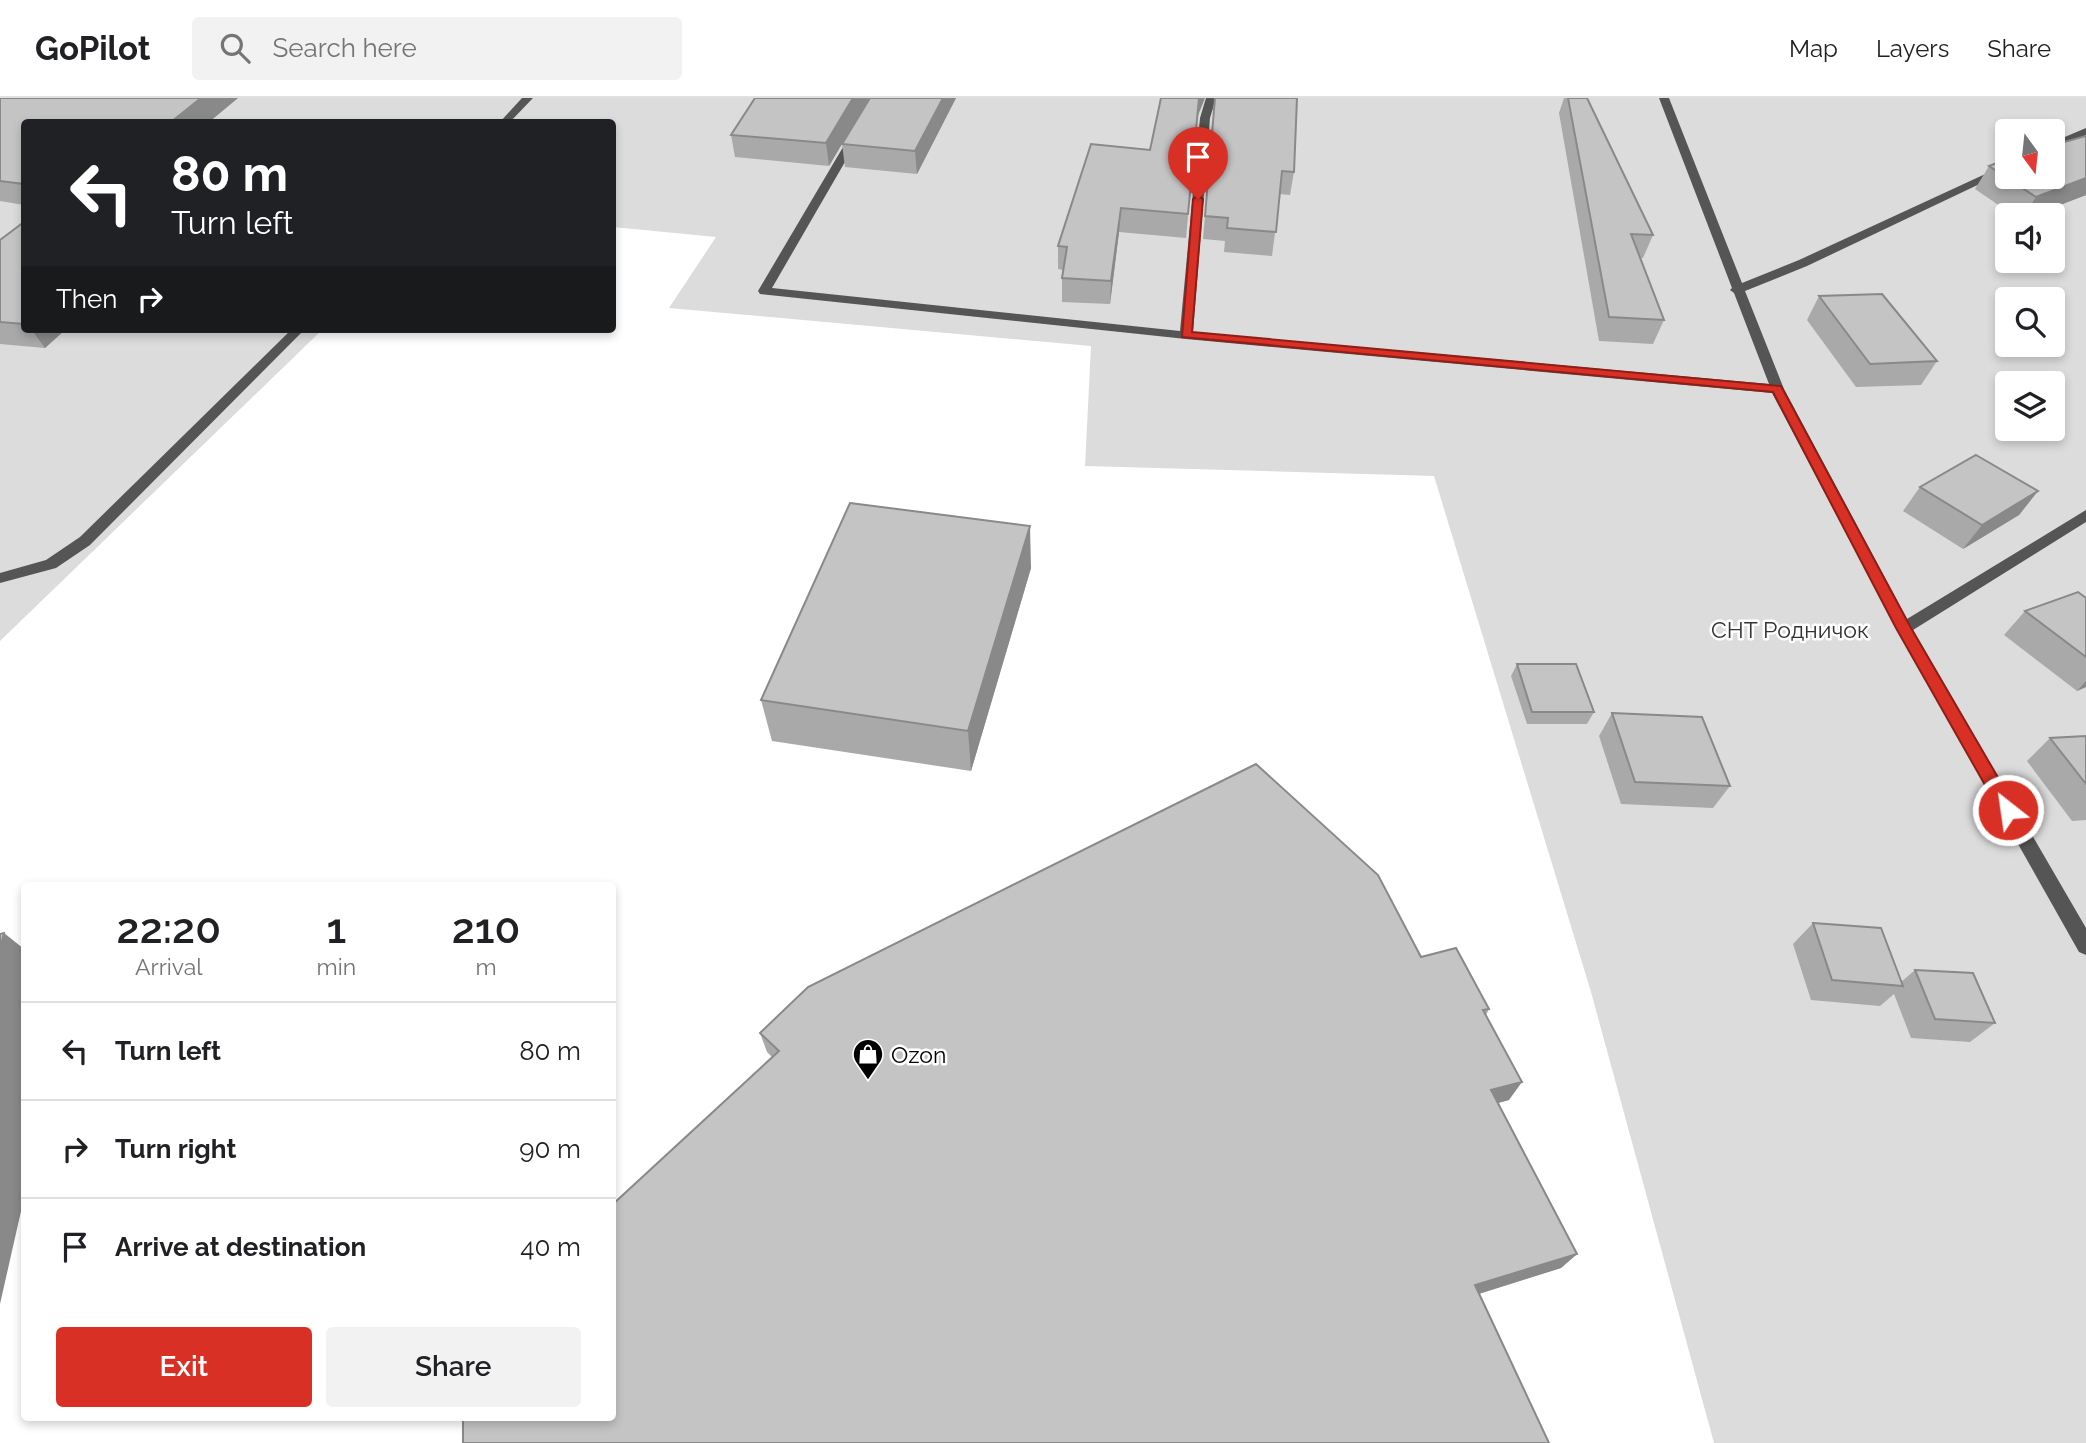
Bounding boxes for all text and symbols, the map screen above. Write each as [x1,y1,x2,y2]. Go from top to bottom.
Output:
search box [192,17,682,80]
text: GoPilot [35,29,150,68]
icon: search [216,29,254,67]
text: Search here [272,33,417,63]
text: Map [1789,34,1838,63]
text: Layers [1876,34,1949,63]
text: Share [1987,34,2051,63]
north arrow [1995,119,2065,189]
map controls [1995,119,2065,441]
pin [1168,127,1228,199]
icon: arrive [1179,138,1217,176]
text: 80 m [171,145,288,202]
icon: left [56,147,147,238]
button: sound [1995,203,2065,273]
text: Turn left [171,204,293,241]
icon: right [131,280,169,318]
text: Then [56,284,117,314]
button: search [1995,287,2065,357]
button: layers [1995,371,2065,441]
park label: СНТ Родничок [1711,616,1869,643]
position arrow [1971,773,2045,847]
text: 22:20 [117,904,221,953]
text: 1 [326,904,346,953]
text: 210 [452,904,520,953]
text: Arrival [135,953,203,980]
text: min [317,953,356,980]
text: m [475,953,497,980]
icon: left [56,1032,94,1070]
text: Turn left [115,1036,221,1066]
text: 80 m [519,1036,581,1066]
shop icon: Ozon [851,1037,885,1081]
place label: Ozon [891,1041,946,1068]
icon: right [56,1130,94,1168]
text: Turn right [115,1134,236,1164]
text: 90 m [519,1134,581,1164]
icon: arrive [56,1228,94,1266]
text: Arrive at destination [115,1232,366,1262]
text: 40 m [520,1232,581,1262]
button: Exit [56,1327,312,1407]
button: Share [326,1327,581,1407]

